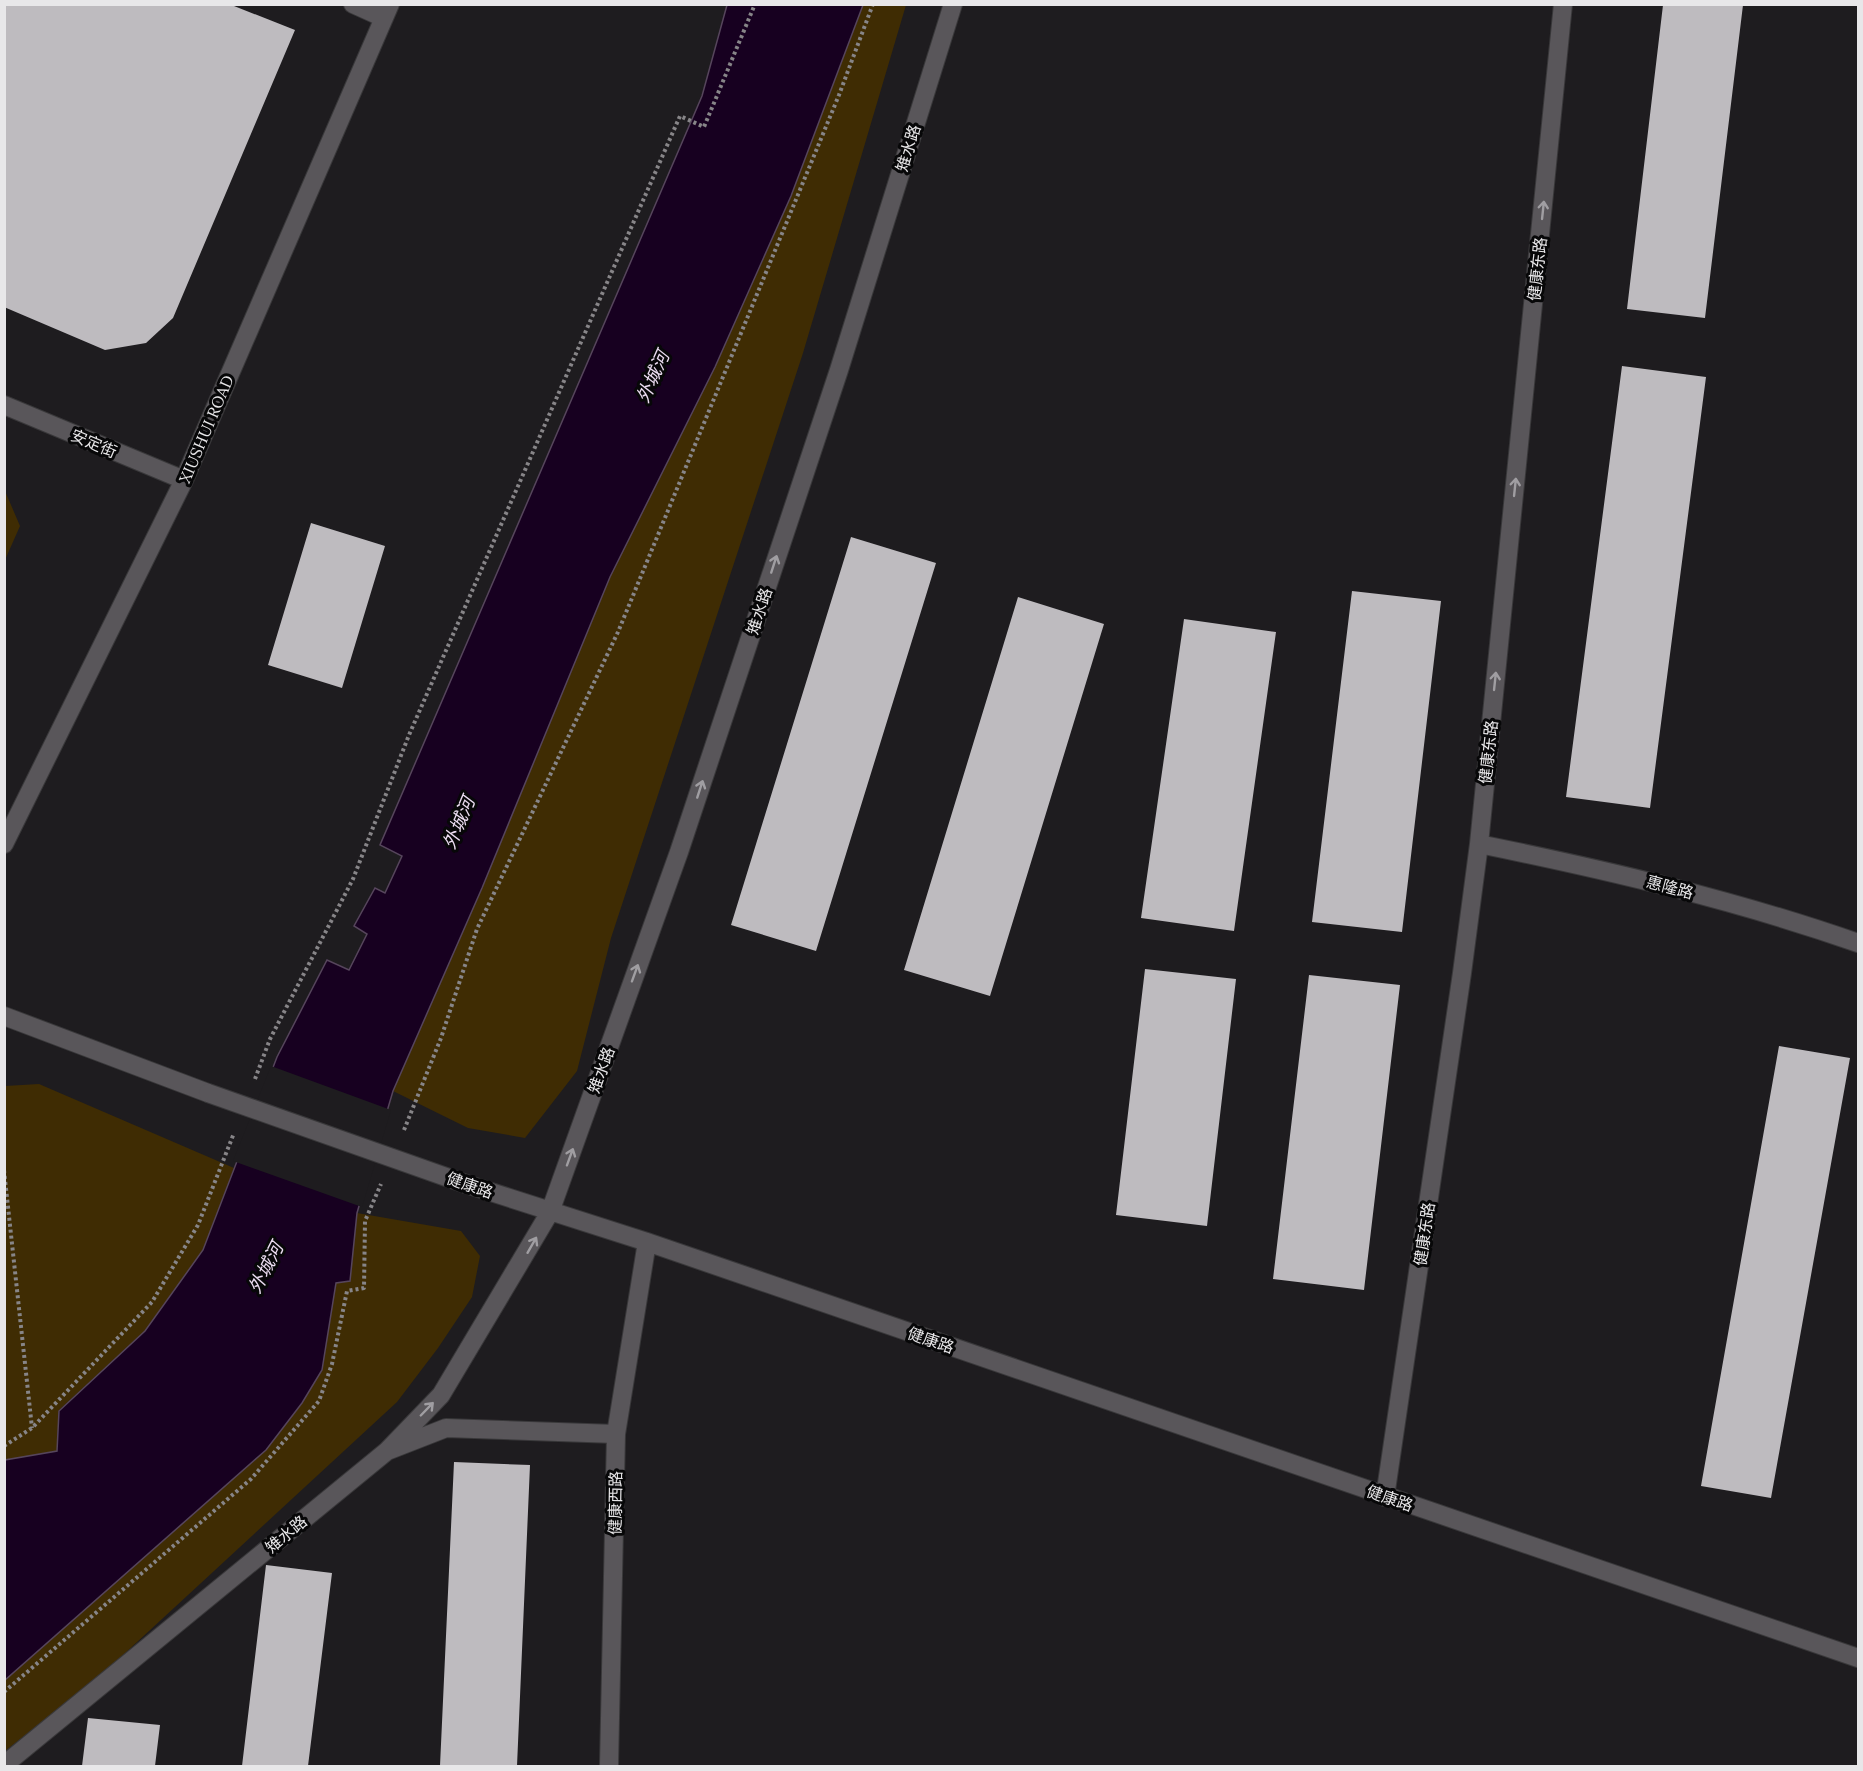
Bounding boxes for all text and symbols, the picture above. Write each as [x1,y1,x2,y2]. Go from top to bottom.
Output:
street label: 雉水路 [891,122,925,174]
one-way arrow [1538,200,1549,220]
street label: 健康东路 [1524,236,1550,302]
water label: 外城河 [631,345,675,406]
street label: XIUSHUI ROAD [174,372,238,486]
street label: 安定街 [68,424,120,462]
one-way arrow [1510,478,1521,498]
one-way arrow [770,555,781,574]
street label: 雉水路 [742,585,776,637]
one-way arrow [1490,672,1501,692]
street label: 健康东路 [1475,719,1501,785]
one-way arrow [695,780,706,799]
water label: 外城河 [437,791,481,852]
street label: 惠隆路 [1644,871,1696,903]
one-way arrow [631,964,642,983]
street label: 雉水路 [583,1044,619,1096]
one-way arrow [566,1148,577,1167]
street label: 健康路 [444,1168,496,1202]
street label: 健康东路 [1410,1201,1438,1267]
water label: 外城河 [243,1236,289,1297]
one-way arrow [526,1237,538,1254]
street label: 健康路 [905,1323,957,1357]
one-way arrow [420,1401,435,1416]
street label: 健康西路 [604,1471,626,1535]
street label: 健康路 [1364,1481,1416,1515]
street label: 雉水路 [261,1511,311,1557]

